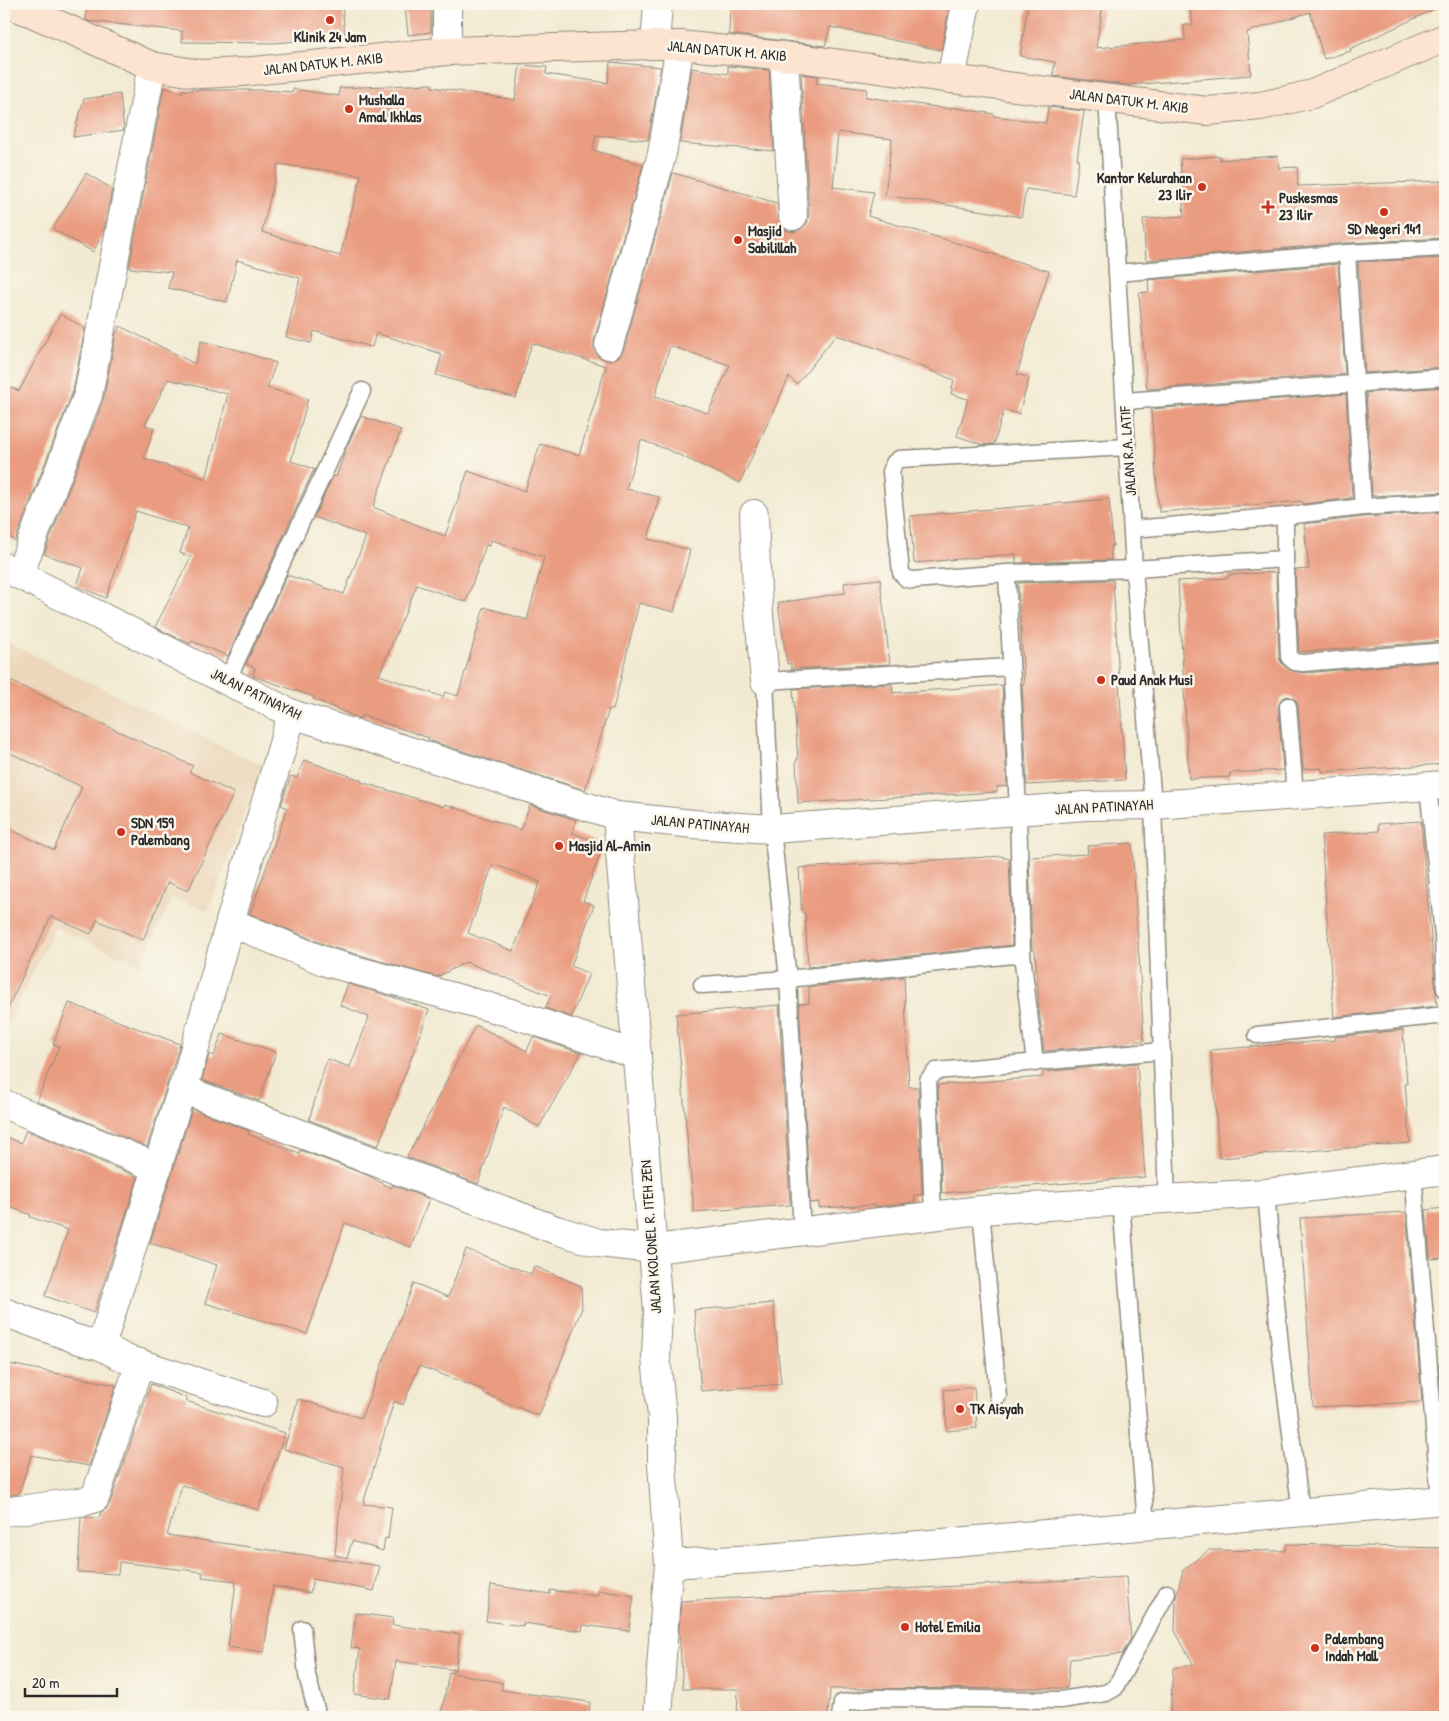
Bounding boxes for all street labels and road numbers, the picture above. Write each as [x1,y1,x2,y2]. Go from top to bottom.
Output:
street label: JALAN DATUK M. AKIB [666,35,788,66]
street label: JALAN DATUK M. AKIB [262,47,384,80]
street label: JALAN DATUK M. AKIB [1068,83,1190,118]
street label: JALAN R.A. LATIF [1114,405,1141,497]
street label: JALAN PATINAYAH [207,663,305,725]
street label: JALAN PATINAYAH [1054,793,1154,820]
street label: JALAN PATINAYAH [650,809,750,838]
street label: JALAN KOLONEL R. ITEH ZEN [635,1159,666,1315]

